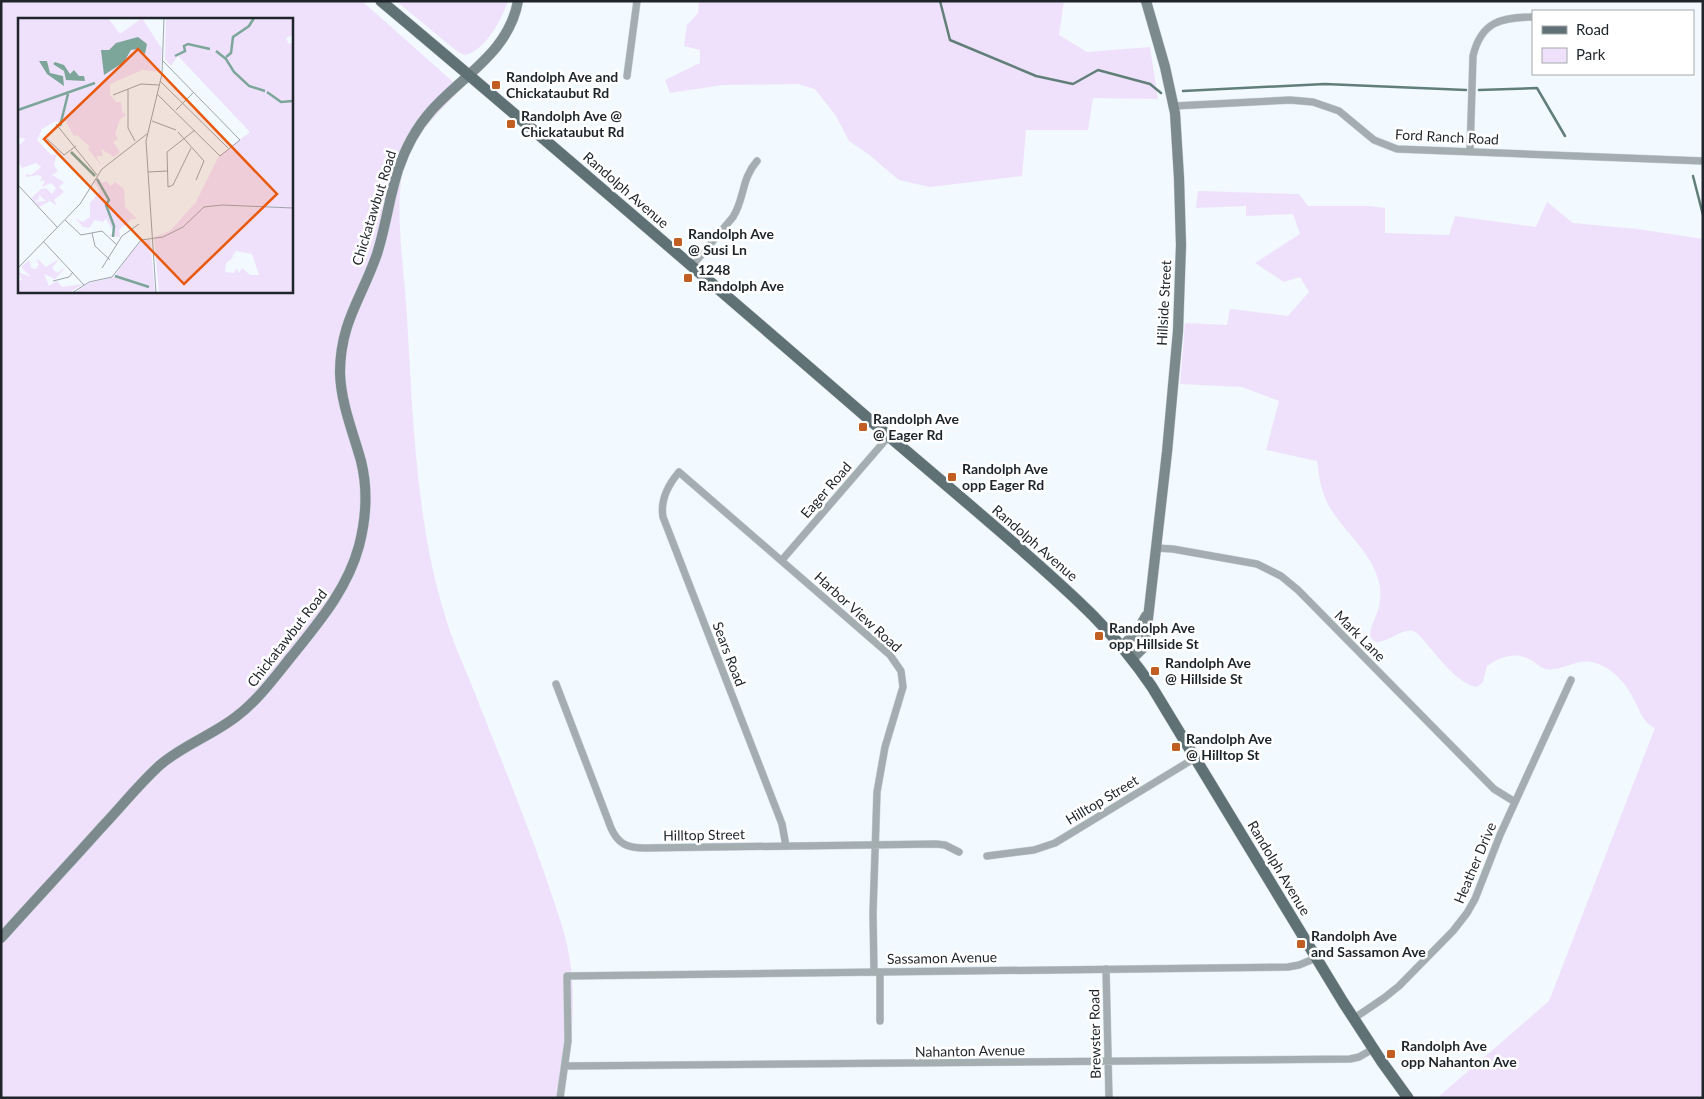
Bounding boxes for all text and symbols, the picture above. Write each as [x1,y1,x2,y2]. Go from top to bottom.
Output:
legend [1532,10,1694,75]
inset map [18,18,292,292]
text: Road [1576,20,1609,38]
text: Park [1576,45,1606,63]
place label: Randolph Ave and Chickataubut Rd [506,68,618,101]
marker: Randolph Ave and Chickataubut Rd [490,79,502,91]
place label: Randolph Ave @ Chickataubut Rd [521,107,624,140]
marker: Randolph Ave @ Chickataubut Rd [505,118,517,130]
street label: Ford Ranch Road [1395,125,1499,148]
street label: Chickatawbut Road [348,148,399,267]
street label: Randolph Avenue [580,148,673,231]
place label: Randolph Ave @ Susi Ln [688,225,774,258]
marker: Randolph Ave @ Susi Ln [672,236,684,248]
street label: Hillside Street [1153,260,1174,346]
place label: 1248 Randolph Ave [698,261,784,294]
marker: 1248 Randolph Ave [682,272,694,284]
place label: Randolph Ave @ Eager Rd [873,410,959,443]
marker: Randolph Ave @ Eager Rd [857,421,869,433]
street label: Eager Road [797,458,855,521]
place label: Randolph Ave opp Eager Rd [962,460,1048,493]
marker: Randolph Ave opp Eager Rd [946,471,958,483]
street label: Randolph Avenue [989,501,1082,584]
street label: Harbor View Road [811,568,906,655]
street label: Chickatawbut Road [243,585,330,690]
street label: Mark Lane [1331,607,1389,665]
street label: Sears Road [709,619,750,688]
place label: Randolph Ave opp Hillside St [1109,619,1199,652]
marker: Randolph Ave opp Hillside St [1093,630,1105,642]
place label: Randolph Ave @ Hillside St [1165,654,1251,687]
marker: Randolph Ave @ Hillside St [1149,665,1161,677]
place label: Randolph Ave @ Hilltop St [1186,730,1272,763]
marker: Randolph Ave @ Hilltop St [1170,741,1182,753]
street label: Hilltop Street [1062,771,1141,828]
street label: Randolph Avenue [1244,817,1314,918]
street label: Heather Drive [1450,820,1499,906]
street label: Hilltop Street [663,825,745,844]
place label: Randolph Ave and Sassamon Ave [1311,927,1426,960]
marker: Randolph Ave and Sassamon Ave [1295,938,1307,950]
street label: Sassamon Avenue [887,948,997,967]
street label: Brewster Road [1085,989,1104,1079]
place label: Randolph Ave opp Nahanton Ave [1401,1037,1517,1070]
street label: Nahanton Avenue [915,1041,1025,1060]
marker: Randolph Ave opp Nahanton Ave [1385,1048,1397,1060]

